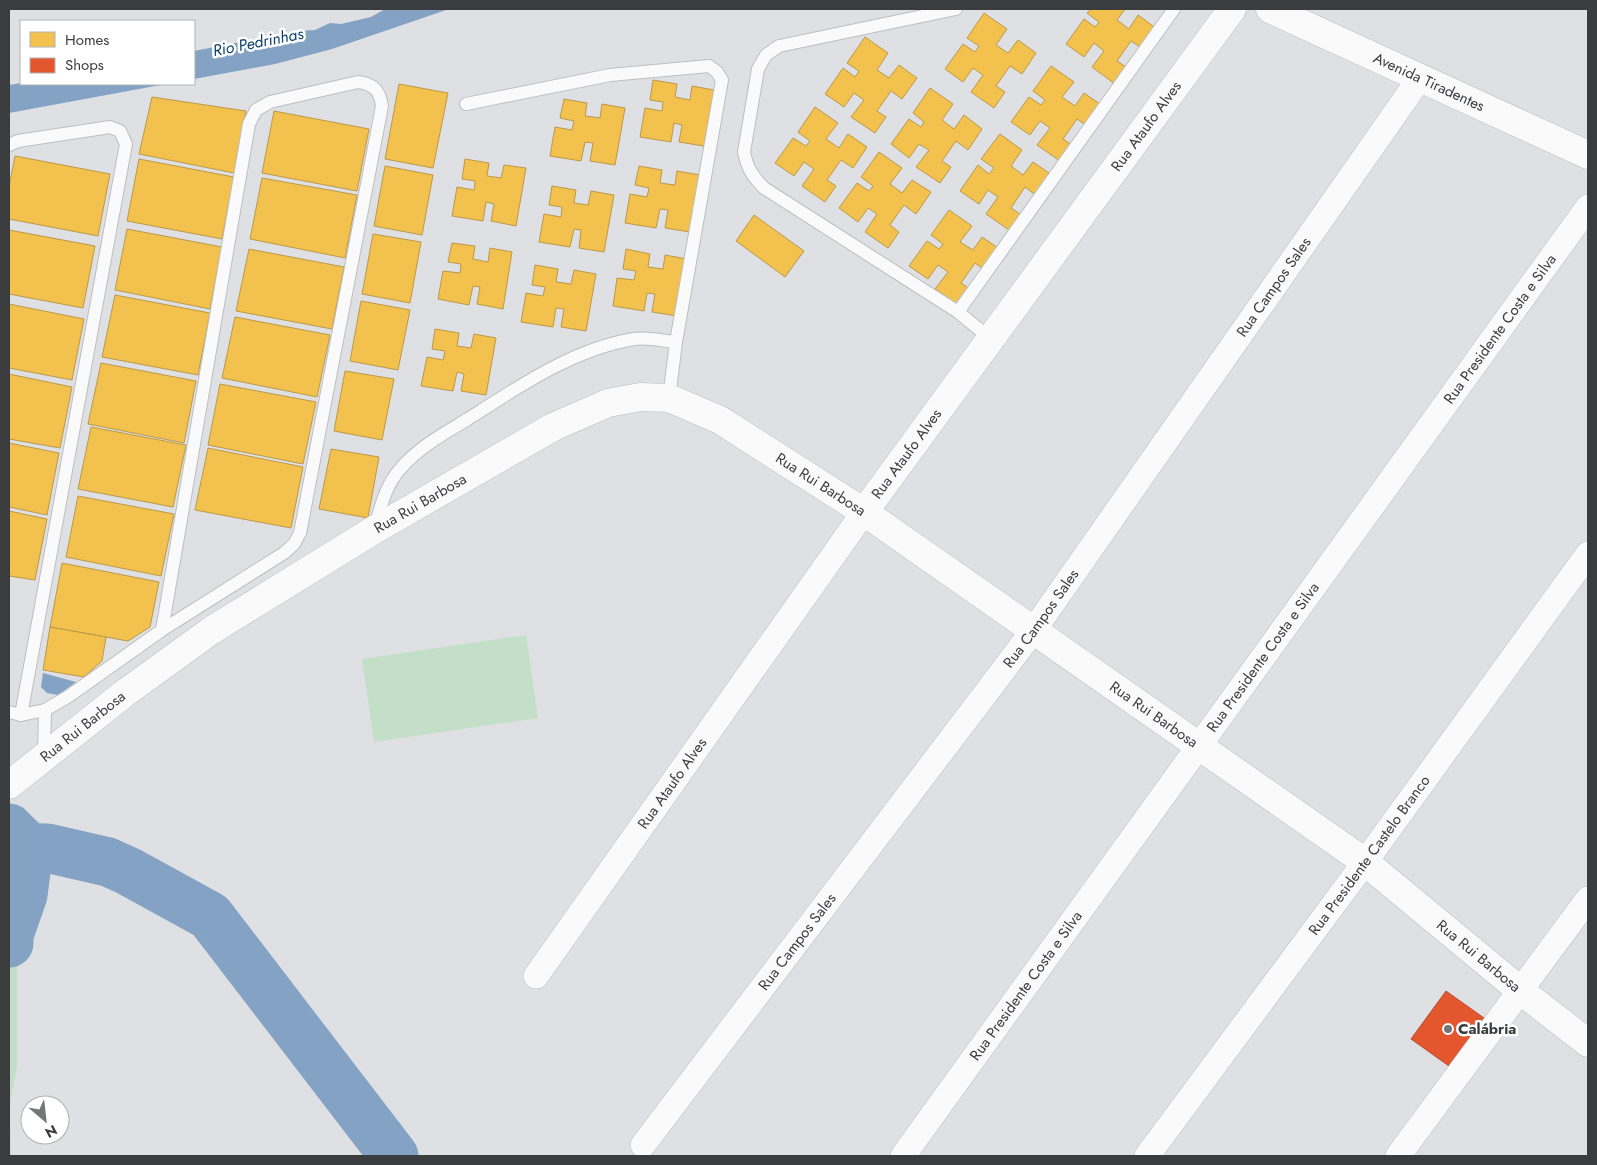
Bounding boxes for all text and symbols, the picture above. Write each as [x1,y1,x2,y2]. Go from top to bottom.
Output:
legend [20,20,195,85]
water label: Rio Pedrinhas [211,22,306,62]
text: Homes [65,29,109,51]
street label: Avenida Tiradentes [1370,47,1488,117]
text: Shops [65,54,104,76]
street label: Rua Ataufo Alves [1106,76,1187,176]
street label: Rua Campos Sales [1231,233,1316,341]
street label: Rua Presidente Costa e Silva [1438,249,1562,408]
street label: Rua Ataufo Alves [866,404,947,504]
street label: Rua Rui Barbosa [771,447,870,521]
street label: Rua Rui Barbosa [370,468,470,539]
street label: Rua Campos Sales [998,565,1084,673]
street label: Rua Presidente Costa e Silva [1201,578,1325,737]
street label: Rua Rui Barbosa [1105,676,1203,753]
street label: Rua Rui Barbosa [35,686,130,767]
street label: Rua Ataufo Alves [632,733,712,833]
street label: Rua Presidente Castelo Branco [1303,771,1435,940]
street label: Rua Campos Sales [753,889,841,995]
street label: Rua Presidente Costa e Silva [964,906,1088,1065]
street label: Rua Rui Barbosa [1432,915,1526,997]
place label: Calábria [1458,1018,1516,1040]
marker: Calábria [1442,1023,1454,1035]
north arrow [20,1095,70,1145]
text: N [41,1120,61,1143]

